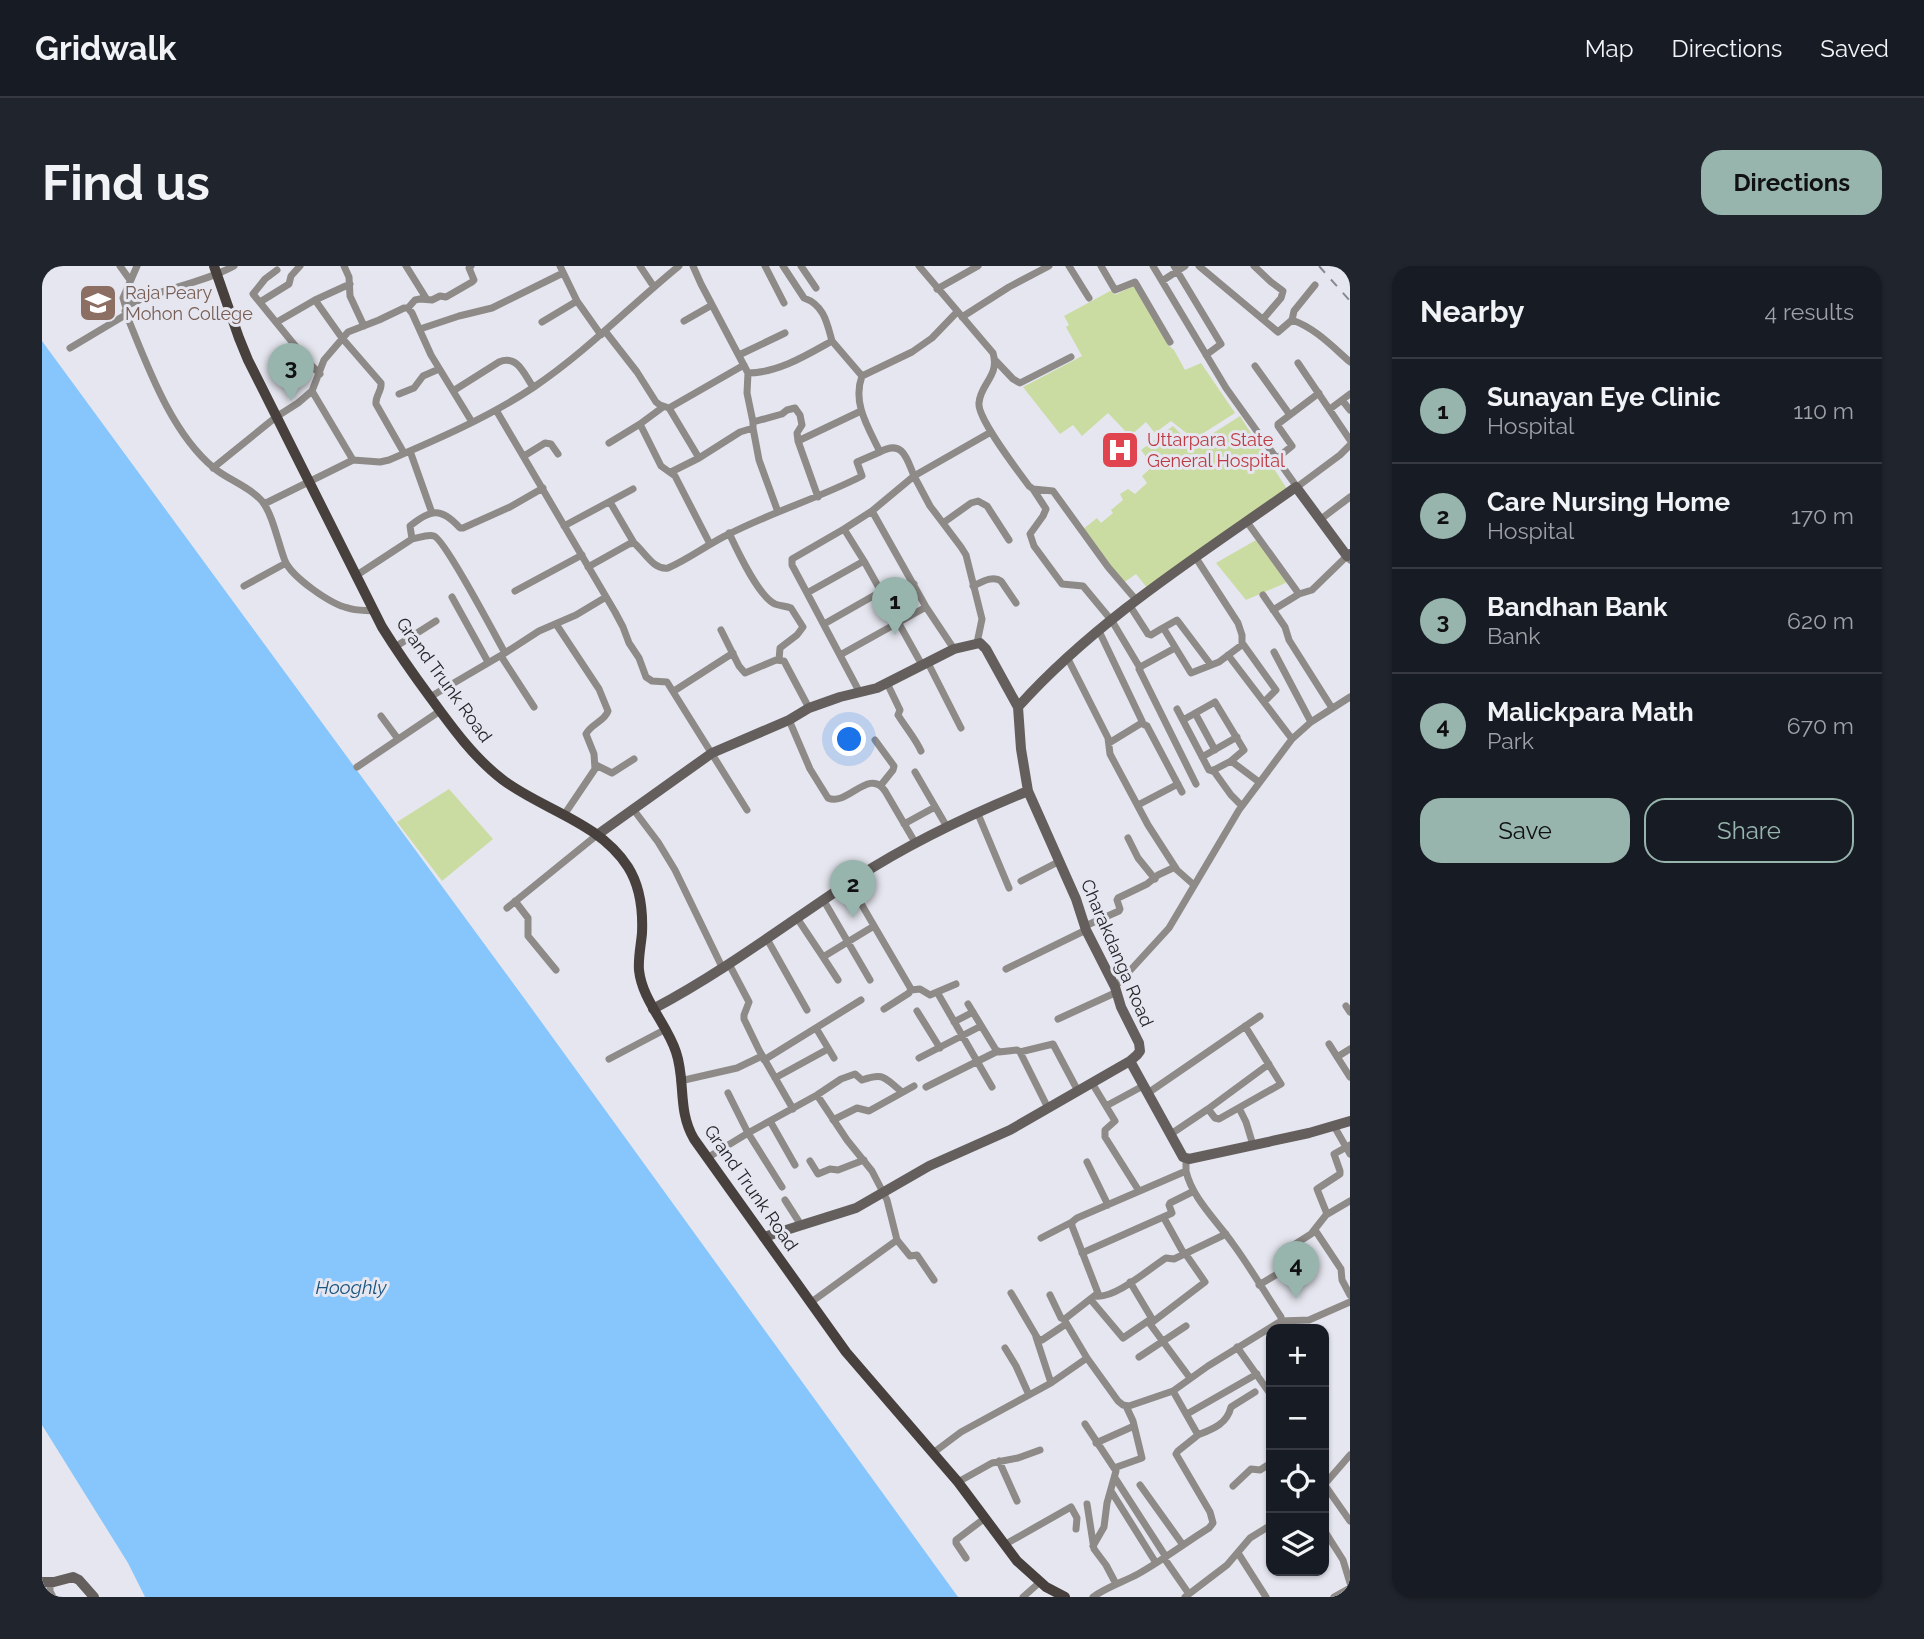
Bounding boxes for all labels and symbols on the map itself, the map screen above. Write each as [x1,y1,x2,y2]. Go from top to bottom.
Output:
school or university icon: Raja Peary Mohon College [77,282,119,324]
place label: Raja Peary Mohon College [125,282,253,324]
pin: 3 [268,343,314,401]
hospital icon: Uttarpara State General Hospital [1099,429,1141,471]
place label: Uttarpara State General Hospital [1147,429,1285,471]
pin: 1 [872,577,918,635]
street label: Grand Trunk Road [392,613,497,746]
your location [832,722,866,756]
pin: 2 [830,860,876,918]
street label: Charakdanga Road [1077,876,1158,1030]
street label: Grand Trunk Road [700,1121,803,1255]
pin: 4 [1273,1241,1319,1299]
water label: Hooghly [316,1276,387,1298]

